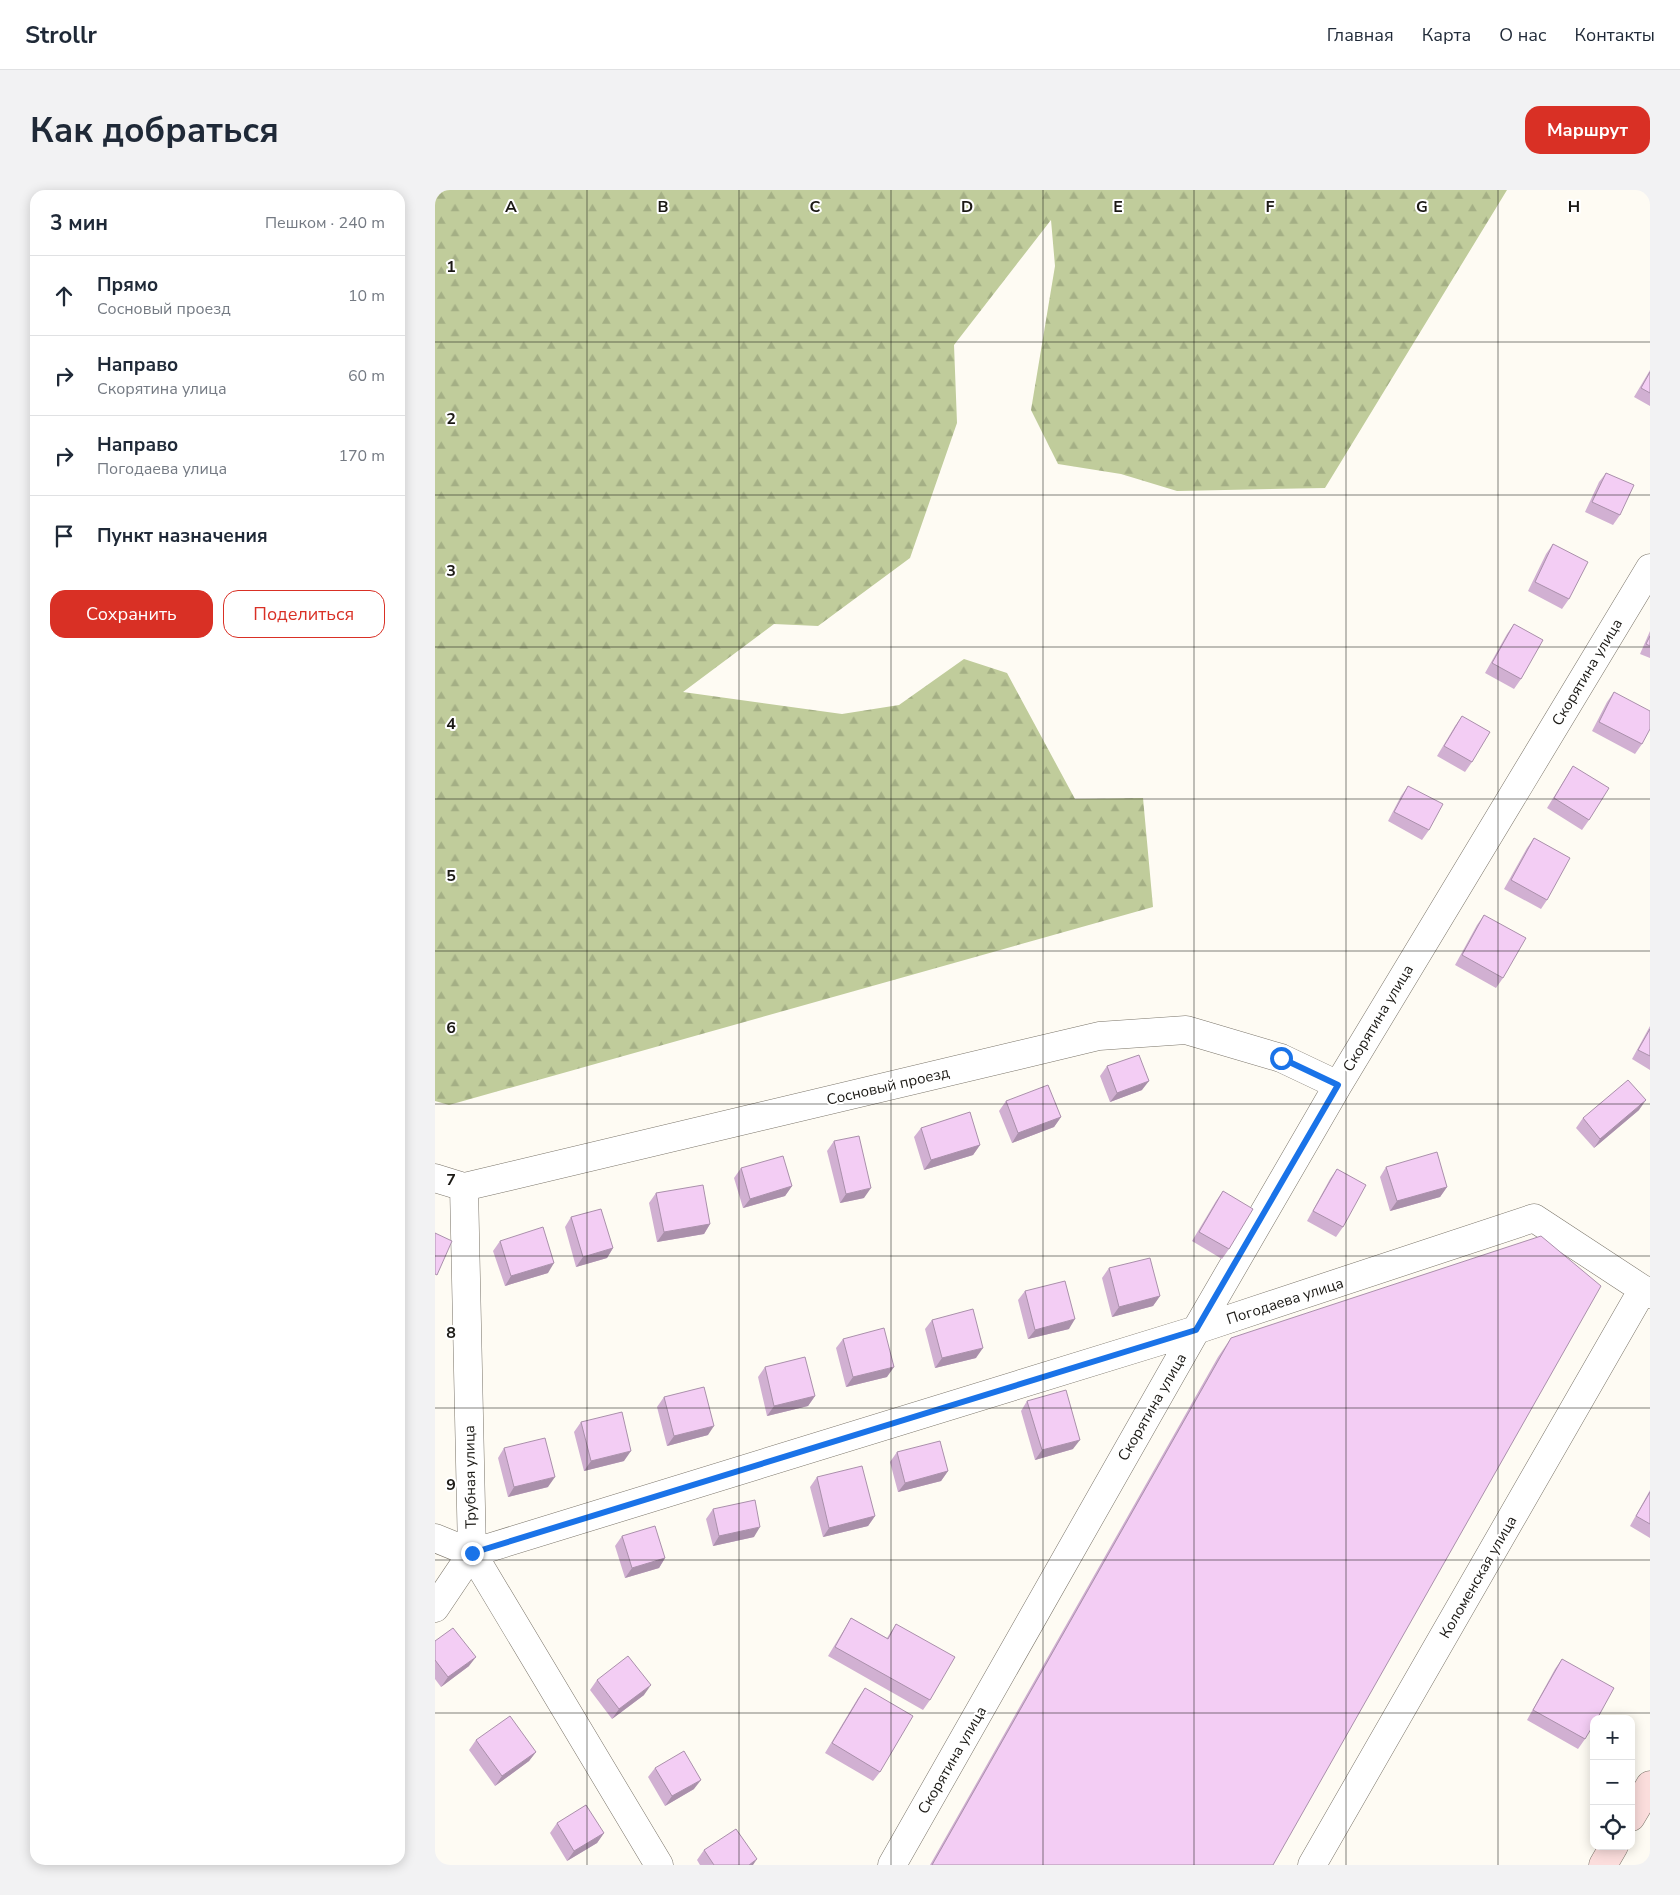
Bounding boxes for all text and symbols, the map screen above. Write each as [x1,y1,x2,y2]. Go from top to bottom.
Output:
text: Strollr [25,19,97,51]
text: Главная [1327,23,1394,47]
text: Карта [1422,23,1471,47]
text: О нас [1499,23,1547,47]
text: Контакты [1575,23,1655,47]
button: Маршрут [1525,106,1650,154]
text: Как добраться [30,107,279,154]
text: A [505,196,517,218]
text: B [657,196,669,218]
text: C [810,196,821,218]
text: D [961,196,973,218]
text: E [1113,196,1123,218]
text: F [1266,196,1275,218]
text: G [1416,196,1428,218]
text: H [1568,196,1580,218]
text: 3 мин [50,209,108,237]
text: Пешком · 240 m [265,212,385,234]
text: 1 [446,256,456,278]
text: Прямо [97,272,158,298]
icon: ahead [50,282,78,310]
text: 10 m [348,285,385,307]
text: Сосновый проезд [97,298,231,320]
text: Направо [97,352,178,378]
icon: right [50,362,78,390]
text: 60 m [348,365,385,387]
text: Скорятина улица [97,378,227,400]
text: 2 [446,408,456,430]
text: Направо [97,432,178,458]
icon: right [50,442,78,470]
text: 170 m [338,445,385,467]
text: Погодаева улица [97,458,227,480]
icon: arrive [50,522,78,550]
text: Пункт назначения [97,523,268,549]
text: 3 [446,560,456,582]
button: Сохранить [50,590,213,638]
button: Поделиться [223,590,385,638]
street label: Скорятина улица [1547,615,1627,729]
text: 4 [446,713,456,735]
text: 5 [446,865,456,887]
street label: Скорятина улица [1338,961,1418,1075]
text: 6 [446,1017,456,1039]
route start [1270,1047,1293,1070]
street label: Сосновый проезд [825,1062,951,1110]
text: 7 [446,1169,456,1191]
street label: Погодаева улица [1224,1273,1346,1329]
text: 8 [446,1322,456,1344]
street label: Скорятина улица [1113,1349,1191,1465]
street label: Трубная улица [459,1425,481,1529]
text: 9 [446,1474,456,1496]
street label: Коломенская улица [1435,1512,1521,1642]
route end [461,1542,484,1565]
street label: Скорятина улица [913,1702,991,1818]
map controls [1590,1715,1635,1850]
button: + [1590,1715,1635,1760]
button: − [1590,1760,1635,1805]
button: locate [1590,1805,1635,1850]

